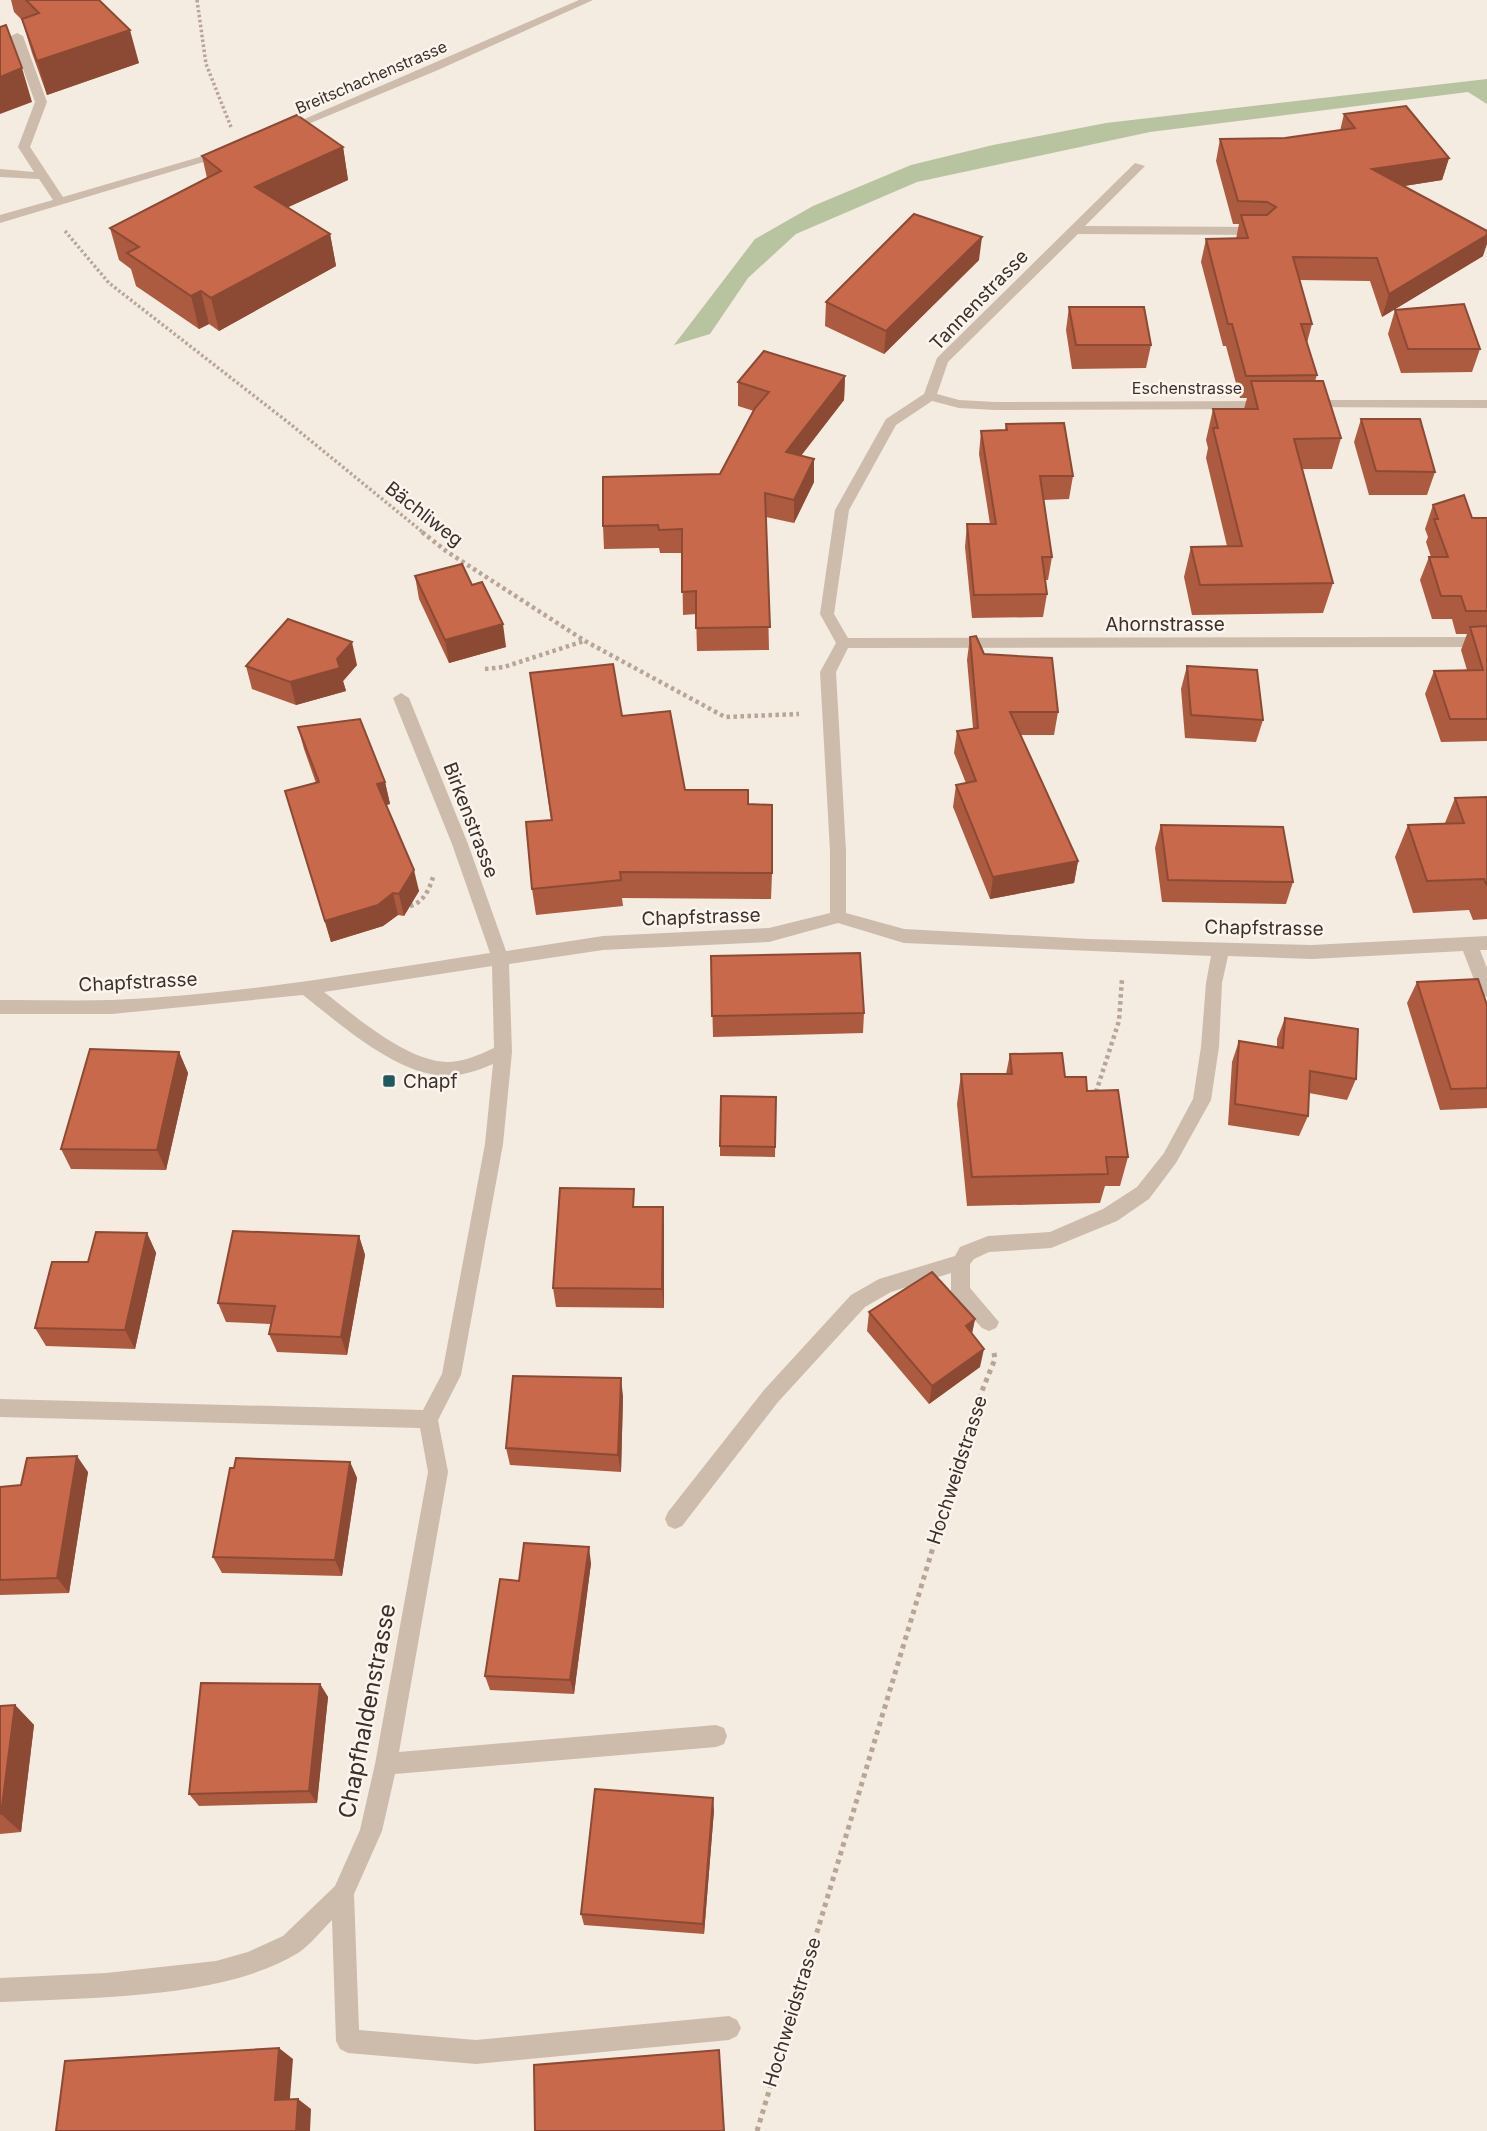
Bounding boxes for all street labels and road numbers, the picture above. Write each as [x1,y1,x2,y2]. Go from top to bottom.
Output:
street label: Breitschachenstrasse [292,36,450,118]
street label: Tannenstrasse [925,245,1033,355]
street label: Eschenstrasse [1132,378,1242,398]
street label: Bächliweg [381,477,467,551]
street label: Ahornstrasse [1105,613,1225,636]
street label: Birkenstrasse [438,759,504,881]
street label: Chapfstrasse [641,903,761,931]
street label: Chapfstrasse [1204,915,1324,941]
street label: Chapfstrasse [78,967,198,997]
street label: Hochweidstrasse [922,1393,992,1547]
street label: Chapfhaldenstrasse [332,1601,402,1821]
street label: Hochweidstrasse [758,1934,826,2090]

